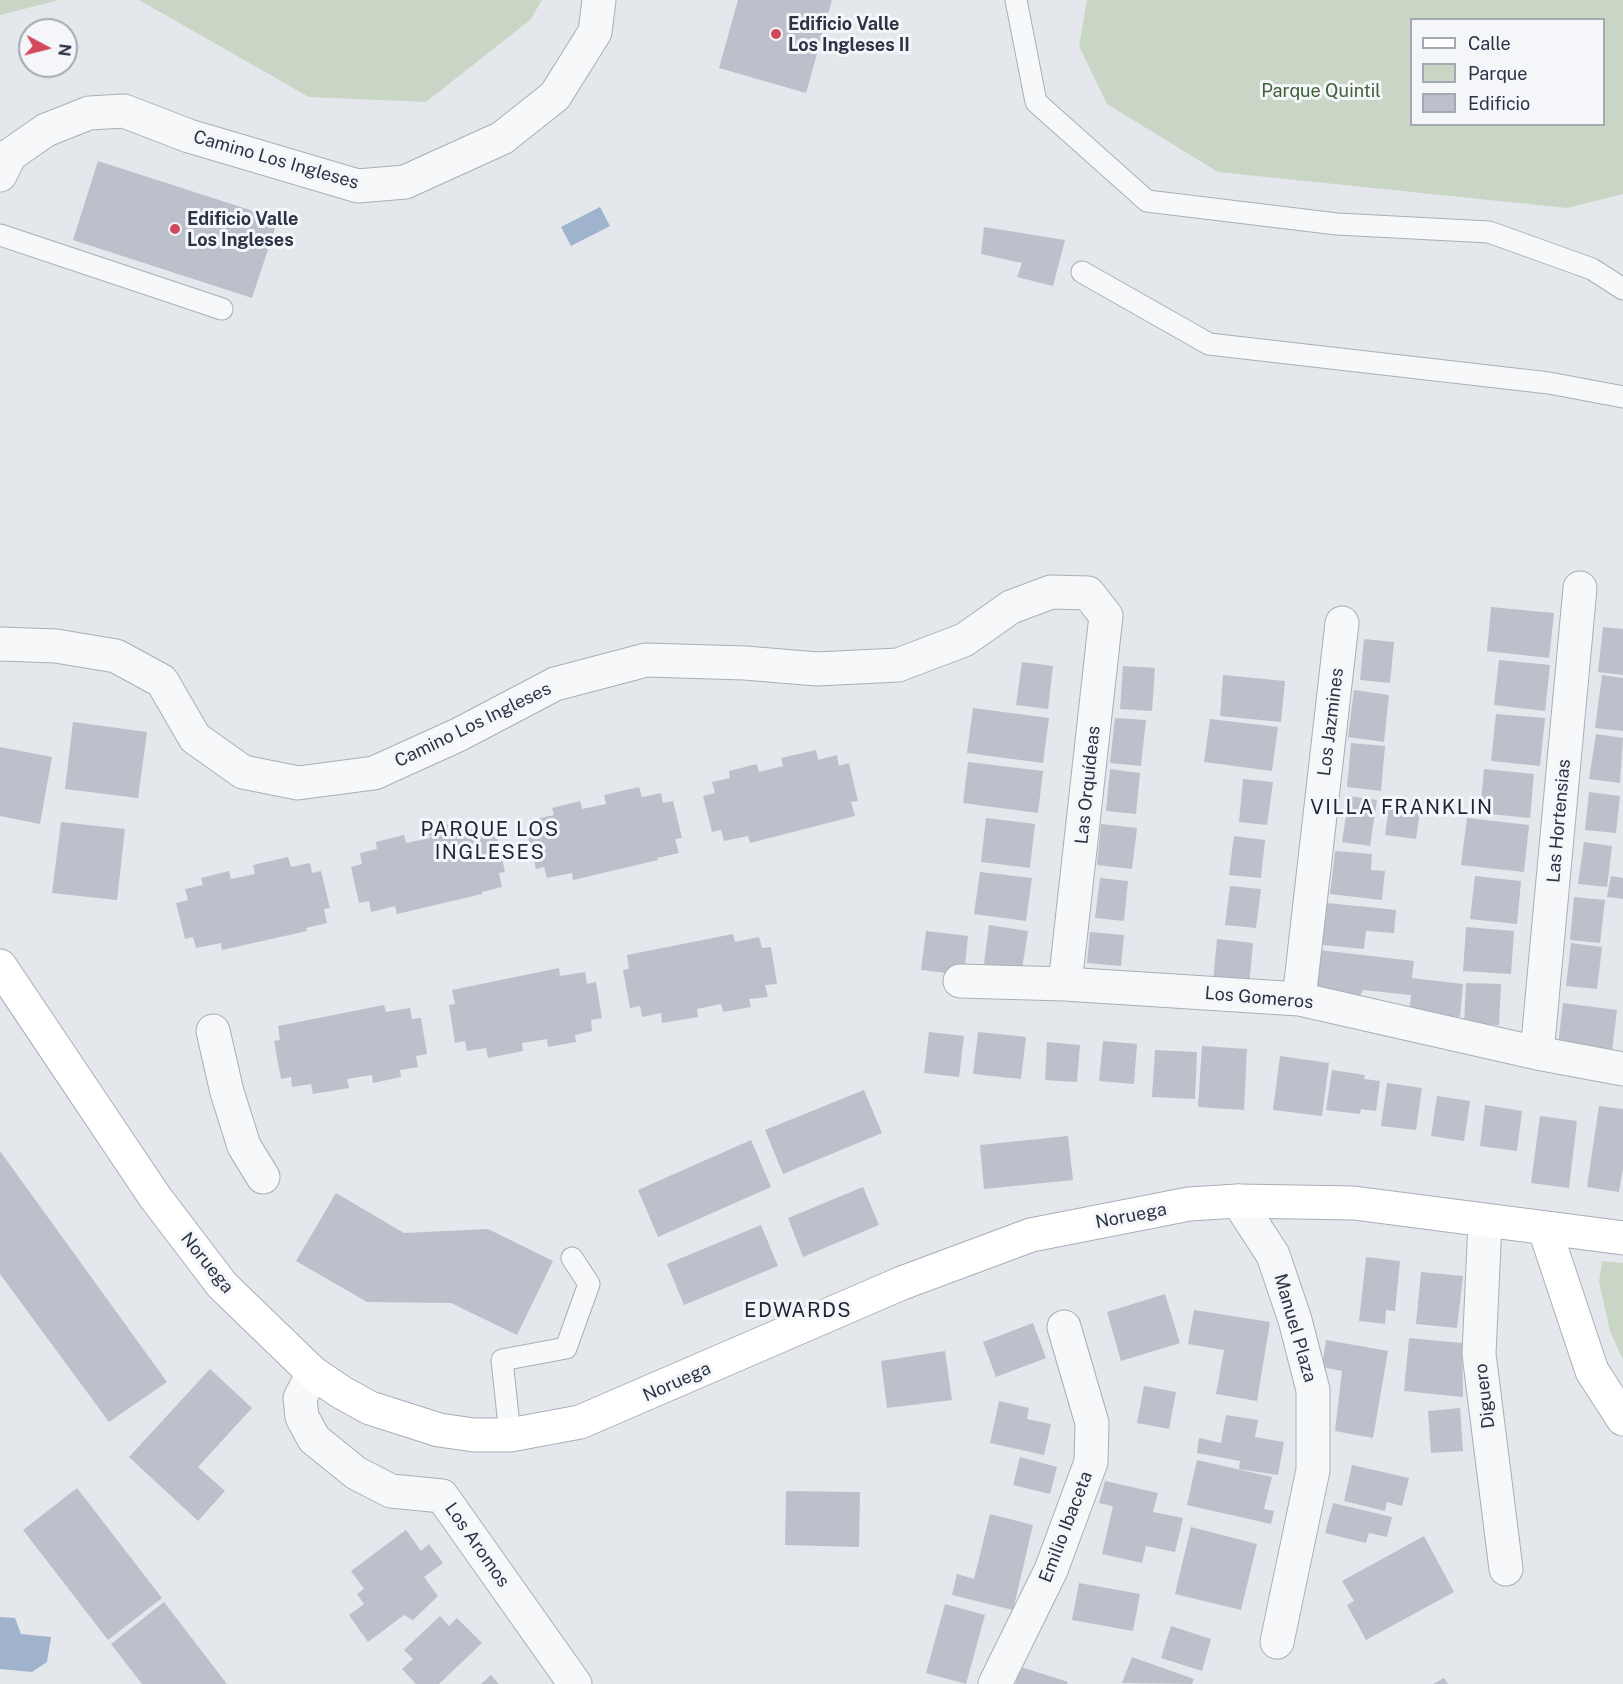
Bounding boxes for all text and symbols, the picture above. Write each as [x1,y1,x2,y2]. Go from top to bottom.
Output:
place label: Edificio Valle Los Ingleses II [788,13,910,56]
north arrow [18,18,78,78]
legend [1410,18,1605,126]
marker: Edificio Valle Los Ingleses II [769,27,783,41]
text: Calle [1468,33,1511,54]
text: N [54,43,75,57]
text: Parque [1468,63,1528,84]
park label: Parque Quintil [1261,80,1381,102]
text: Edificio [1468,93,1530,114]
street label: Camino Los Ingleses [191,126,361,194]
place label: Edificio Valle Los Ingleses [187,208,298,250]
marker: Edificio Valle Los Ingleses [168,222,182,236]
street label: Los Jazmines [1314,667,1348,777]
street label: Camino Los Ingleses [391,678,555,772]
street label: Las Orquídeas [1071,725,1105,845]
street label: Las Hortensias [1543,758,1575,884]
district label: VILLA FRANKLIN [1310,796,1494,820]
district label: PARQUE LOS INGLESES [420,818,560,865]
street label: Los Gomeros [1204,982,1314,1014]
street label: Noruega [1094,1199,1168,1233]
street label: Noruega [176,1228,238,1298]
street label: Manuel Plaza [1269,1271,1321,1385]
district label: EDWARDS [744,1299,852,1323]
street label: Noruega [640,1357,714,1407]
street label: Diguero [1470,1362,1500,1430]
street label: Emilio Ibaceta [1035,1468,1097,1586]
street label: Los Aromos [440,1499,514,1591]

